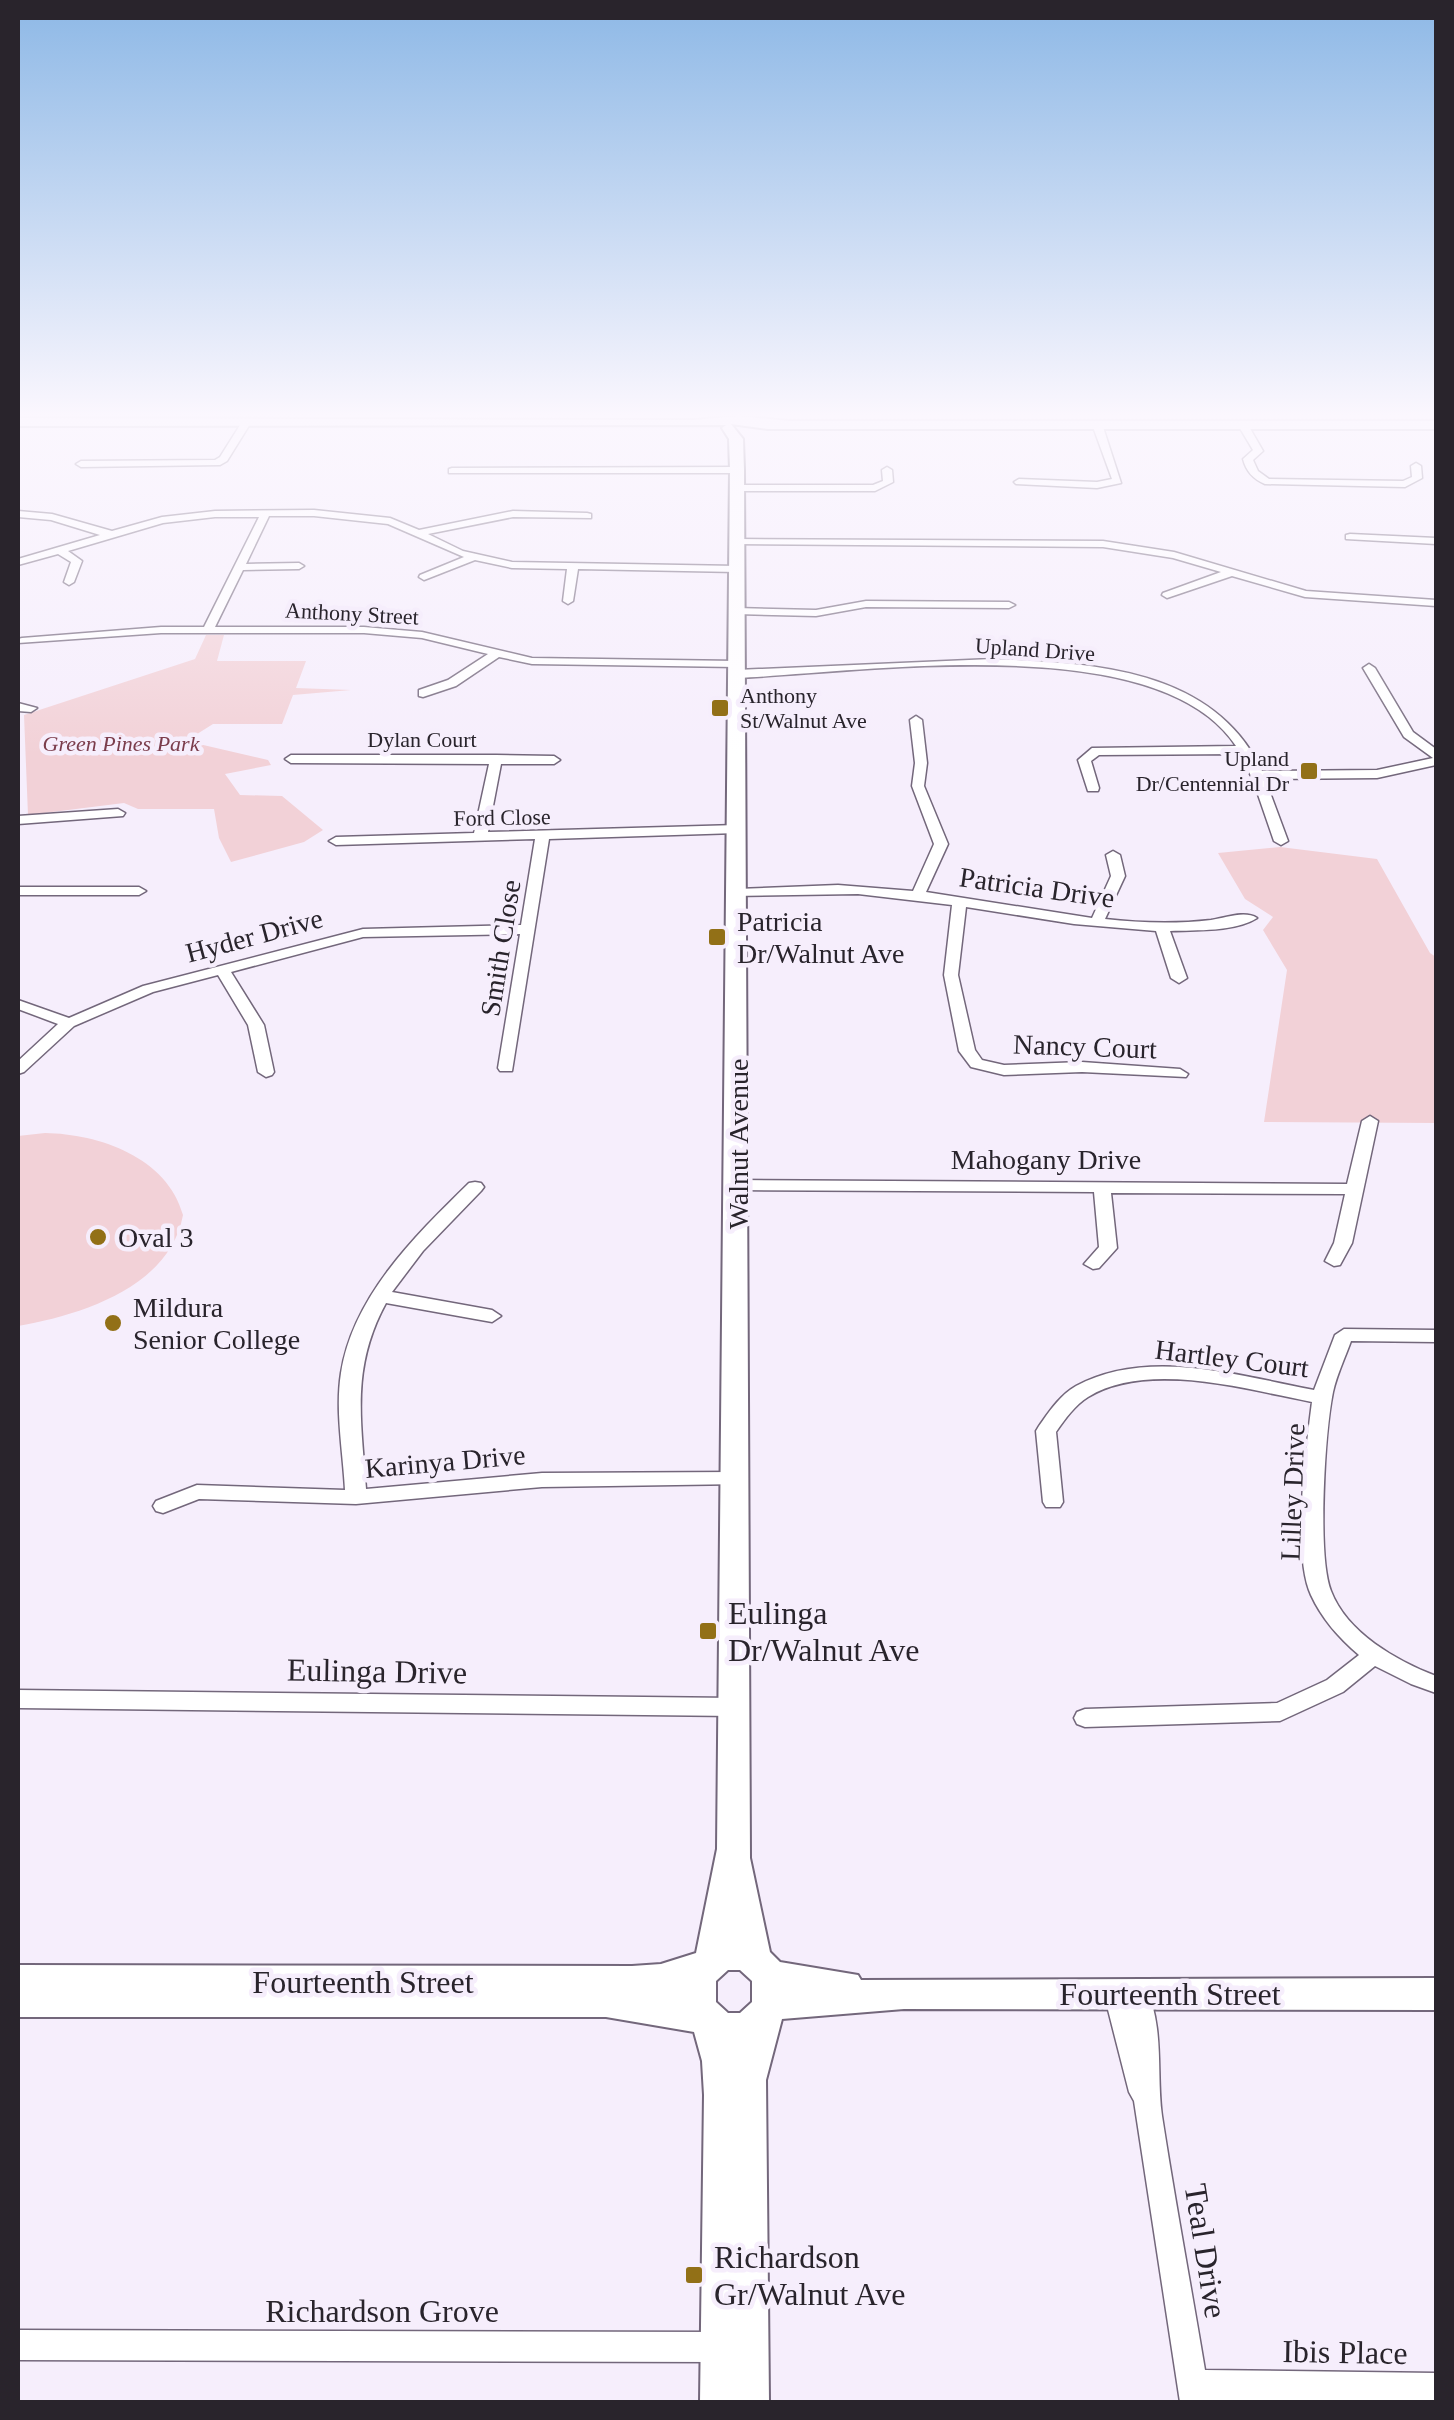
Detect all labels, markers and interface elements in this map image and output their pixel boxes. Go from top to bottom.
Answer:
street label: Anthony Street [284,598,419,629]
street label: Upland Drive [974,633,1096,666]
place label: Anthony St/Walnut Ave [740,683,867,733]
marker: Anthony St/Walnut Ave [709,697,731,719]
street label: Dylan Court [367,727,477,752]
park label: Green Pines Park [43,731,201,756]
place label: Upland Dr/Centennial Dr [1136,746,1290,796]
marker: Upland Dr/Centennial Dr [1298,760,1320,782]
street label: Ford Close [453,804,551,831]
street label: Patricia Drive [957,861,1116,914]
street label: Smith Close [474,878,527,1019]
street label: Hyder Drive [182,902,326,969]
place label: Patricia Dr/Walnut Ave [737,906,905,969]
marker: Patricia Dr/Walnut Ave [706,926,728,948]
street label: Nancy Court [1013,1028,1158,1065]
street label: Walnut Avenue [723,1059,754,1229]
street label: Mahogany Drive [951,1144,1141,1175]
place label: Oval 3 [118,1222,193,1253]
marker: Oval 3 [87,1226,109,1248]
place label: Mildura Senior College [133,1292,300,1355]
marker: Mildura Senior College [102,1312,124,1334]
street label: Hartley Court [1153,1334,1311,1383]
street label: Lilley Drive [1275,1423,1310,1561]
street label: Karinya Drive [364,1439,527,1484]
place label: Eulinga Dr/Walnut Ave [728,1595,919,1668]
marker: Eulinga Dr/Walnut Ave [697,1620,719,1642]
street label: Eulinga Drive [287,1651,467,1691]
street label: Fourteenth Street [252,1964,474,2000]
street label: Fourteenth Street [1059,1976,1281,2012]
street label: Teal Drive [1178,2181,1234,2321]
place label: Richardson Gr/Walnut Ave [714,2239,905,2312]
marker: Richardson Gr/Walnut Ave [683,2264,705,2286]
street label: Richardson Grove [265,2293,499,2329]
street label: Ibis Place [1282,2333,1408,2371]

